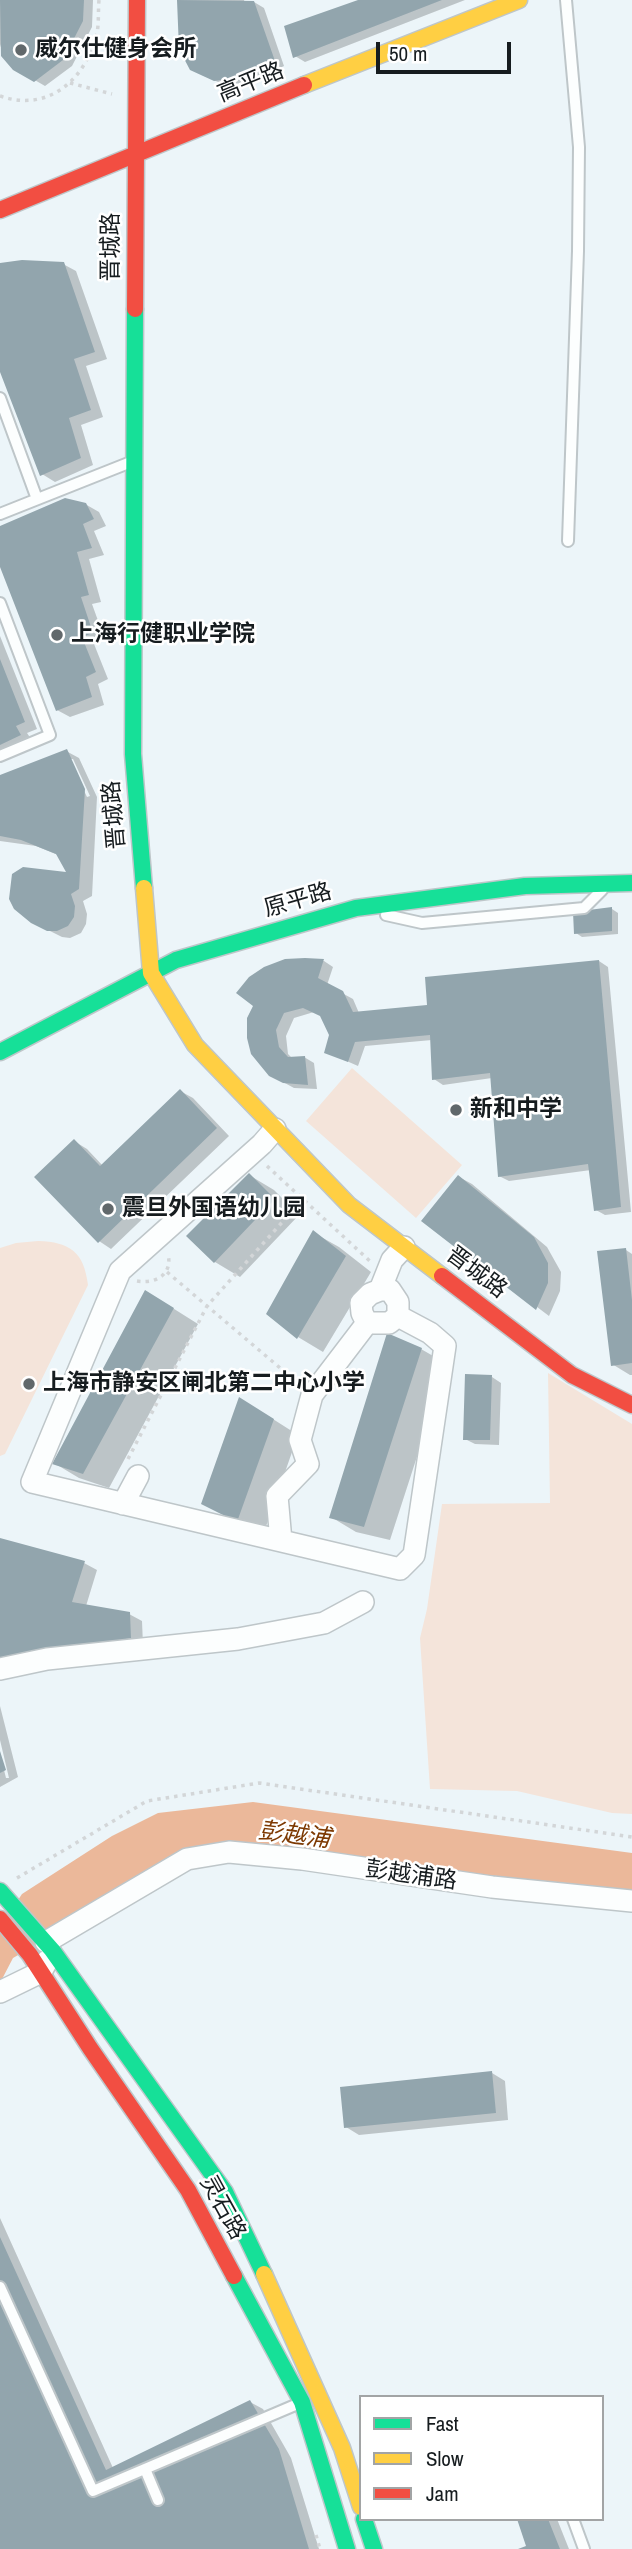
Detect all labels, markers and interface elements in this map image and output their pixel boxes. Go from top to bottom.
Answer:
scale bar [380,28,515,72]
place label: 威尔仕健身会所 [35,36,196,64]
text: 50 m [389,39,427,68]
marker: 威尔仕健身会所 [13,42,29,58]
street label: 高平路 [214,57,288,109]
street label: 晋城路 [98,213,126,281]
place label: 上海行健职业学院 [71,621,255,649]
marker: 上海行健职业学院 [49,627,65,643]
street label: 晋城路 [98,779,132,851]
street label: 原平路 [261,878,335,924]
place label: 新和中学 [470,1096,562,1124]
marker: 新和中学 [448,1102,464,1118]
place label: 震旦外国语幼儿园 [122,1195,306,1223]
marker: 震旦外国语幼儿园 [100,1201,116,1217]
street label: 晋城路 [440,1241,512,1305]
place label: 上海市静安区闸北第二中心小学 [43,1370,365,1398]
marker: 上海市静安区闸北第二中心小学 [21,1376,37,1392]
water label: 彭越浦 [257,1817,331,1855]
street label: 彭越浦路 [364,1856,458,1896]
street label: 灵石路 [193,2171,251,2245]
legend [359,2395,604,2521]
text: Fast [426,2409,459,2438]
text: Slow [426,2444,463,2473]
text: Jam [426,2479,459,2508]

